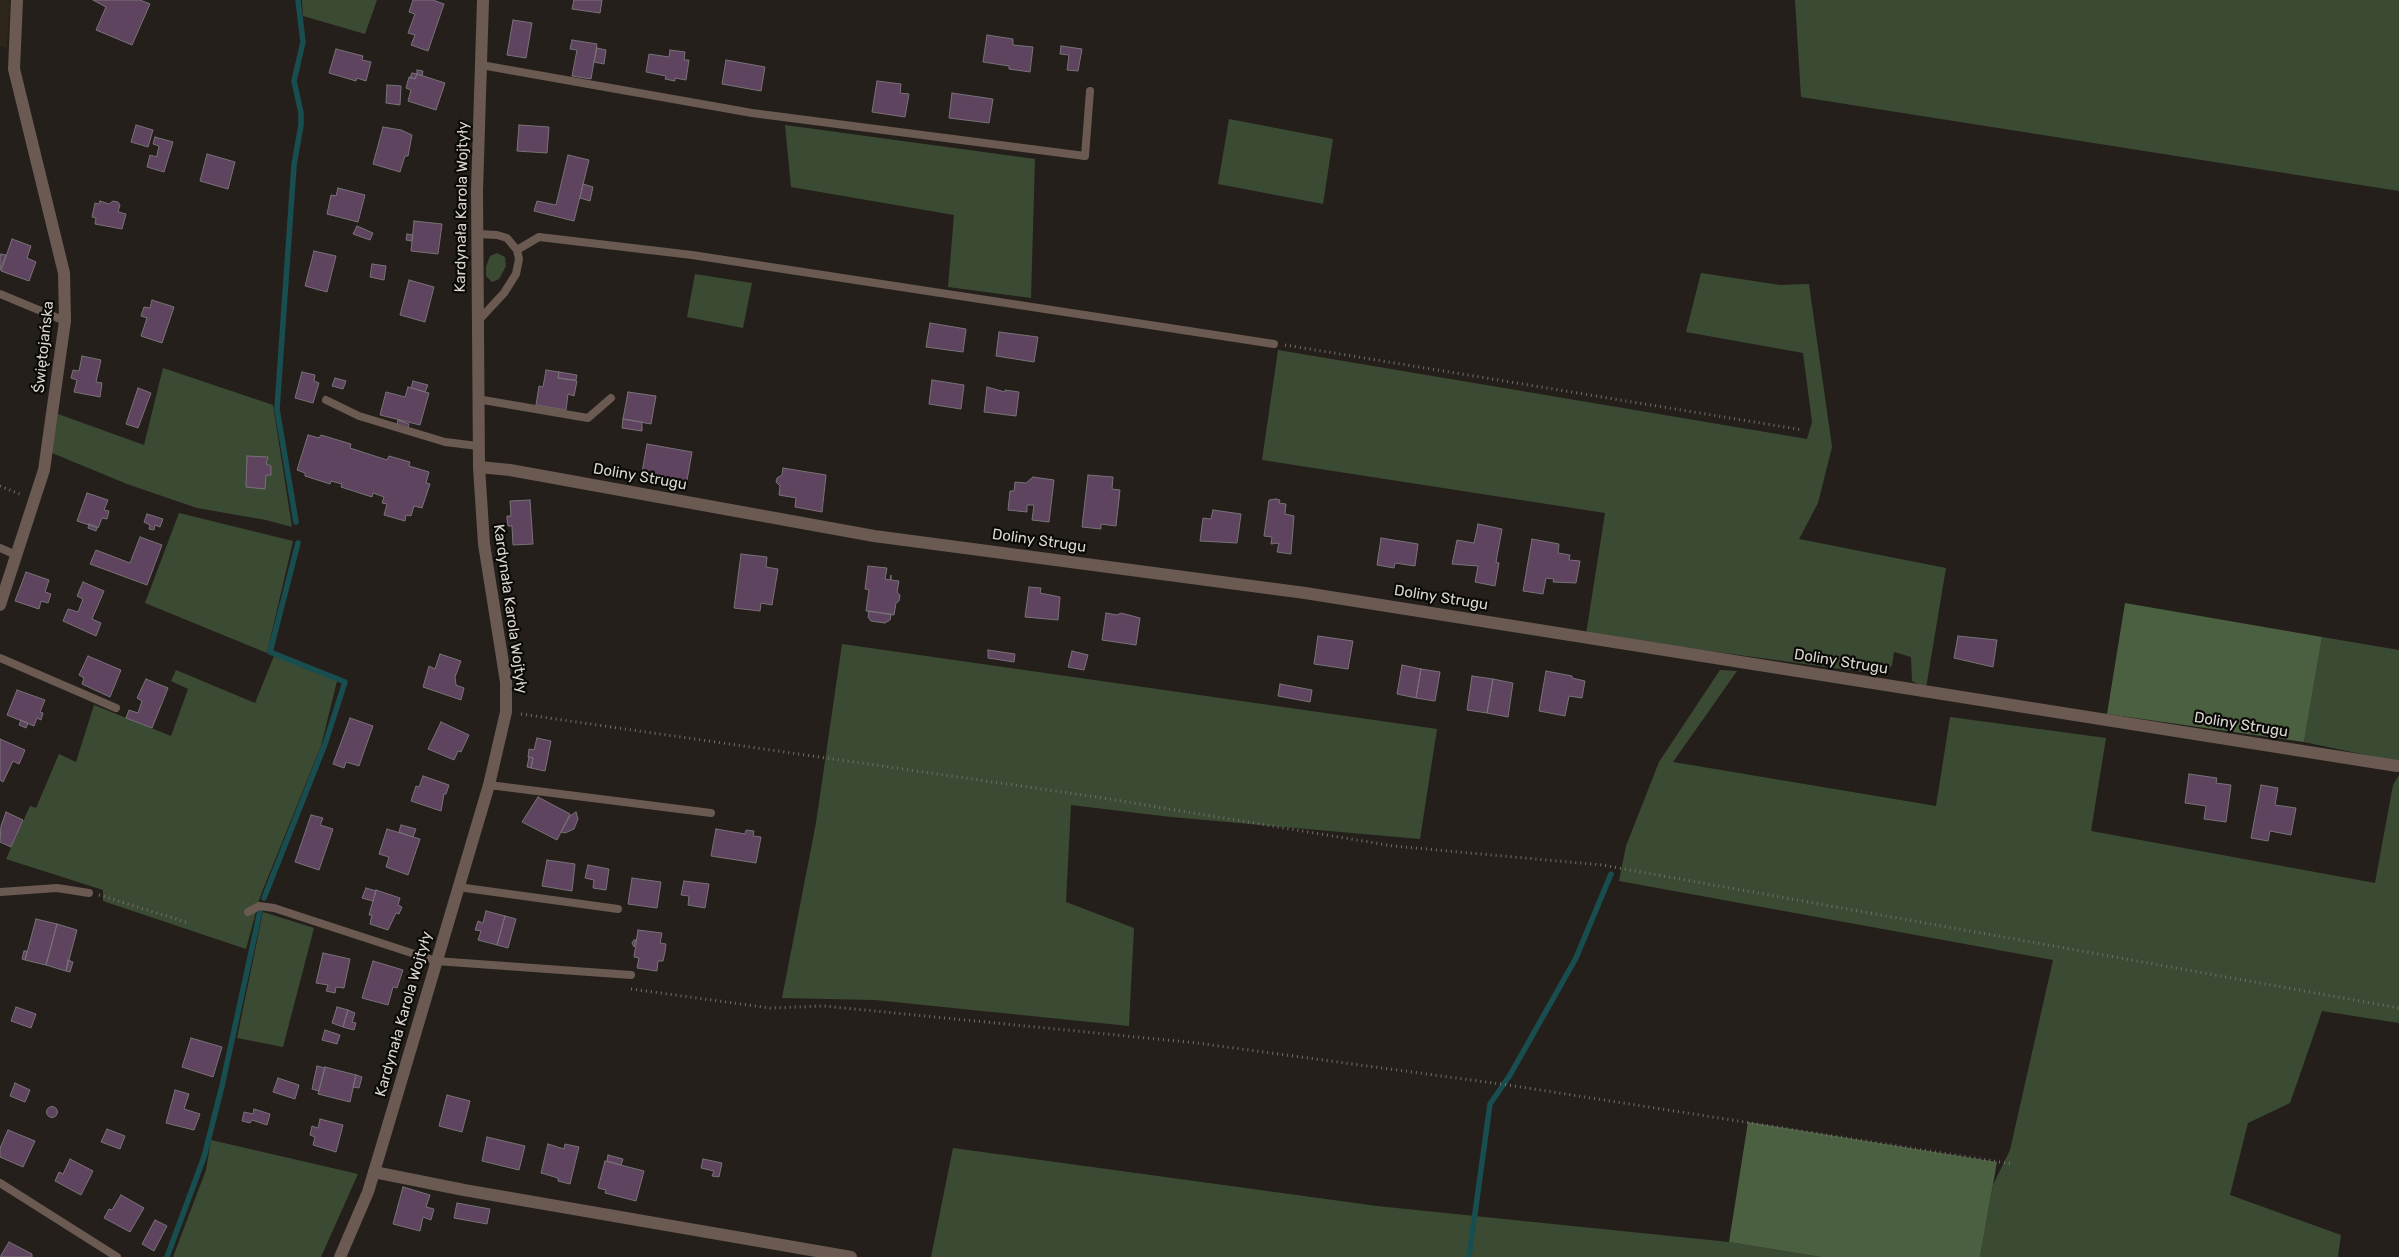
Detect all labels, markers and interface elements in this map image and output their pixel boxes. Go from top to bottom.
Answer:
street label: Kardynała Karola Wojtyły [452,121,472,293]
street label: Świętojańska [30,300,58,394]
street label: Doliny Strugu [592,460,688,494]
street label: Kardynała Karola Wojtyły [489,523,531,695]
street label: Doliny Strugu [991,525,1087,557]
street label: Doliny Strugu [1393,582,1489,614]
street label: Doliny Strugu [1793,646,1889,678]
street label: Doliny Strugu [2193,709,2289,741]
street label: Kardynała Karola Wojtyły [372,929,436,1099]

